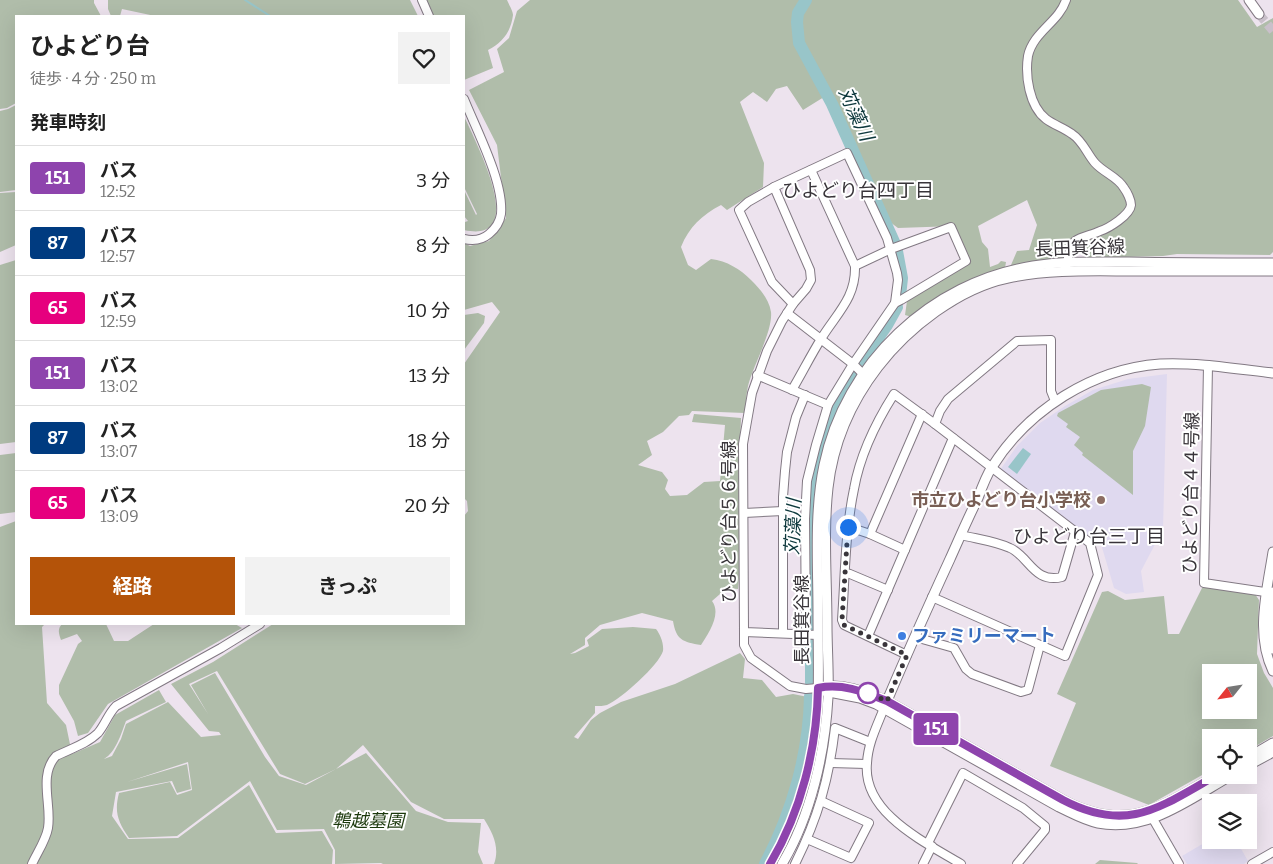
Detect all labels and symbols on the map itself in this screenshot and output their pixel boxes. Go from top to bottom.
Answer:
water label: 苅藻川 [834,83,879,146]
district label: ひよどり台四丁目 [782,179,934,202]
street label: 長田箕谷線 [1035,235,1125,261]
street label: ひよどり台４４号線 [1179,412,1203,574]
street label: ひよどり台５６号線 [718,441,740,603]
place label: 市立ひよどり台小学校 [911,489,1091,511]
marker: 市立ひよどり台小学校 [1095,494,1107,506]
water label: 苅藻川 [781,496,806,556]
your location [836,515,861,540]
district label: ひよどり台三丁目 [1013,525,1165,548]
street label: 長田箕谷線 [791,575,813,665]
place label: ファミリーマート [912,625,1056,647]
marker: ファミリーマート [896,630,908,642]
north arrow [1202,664,1258,719]
unlabelled marker [857,682,879,704]
line badge: 151 [907,713,965,745]
park label: 鵯越墓園 [332,810,407,832]

